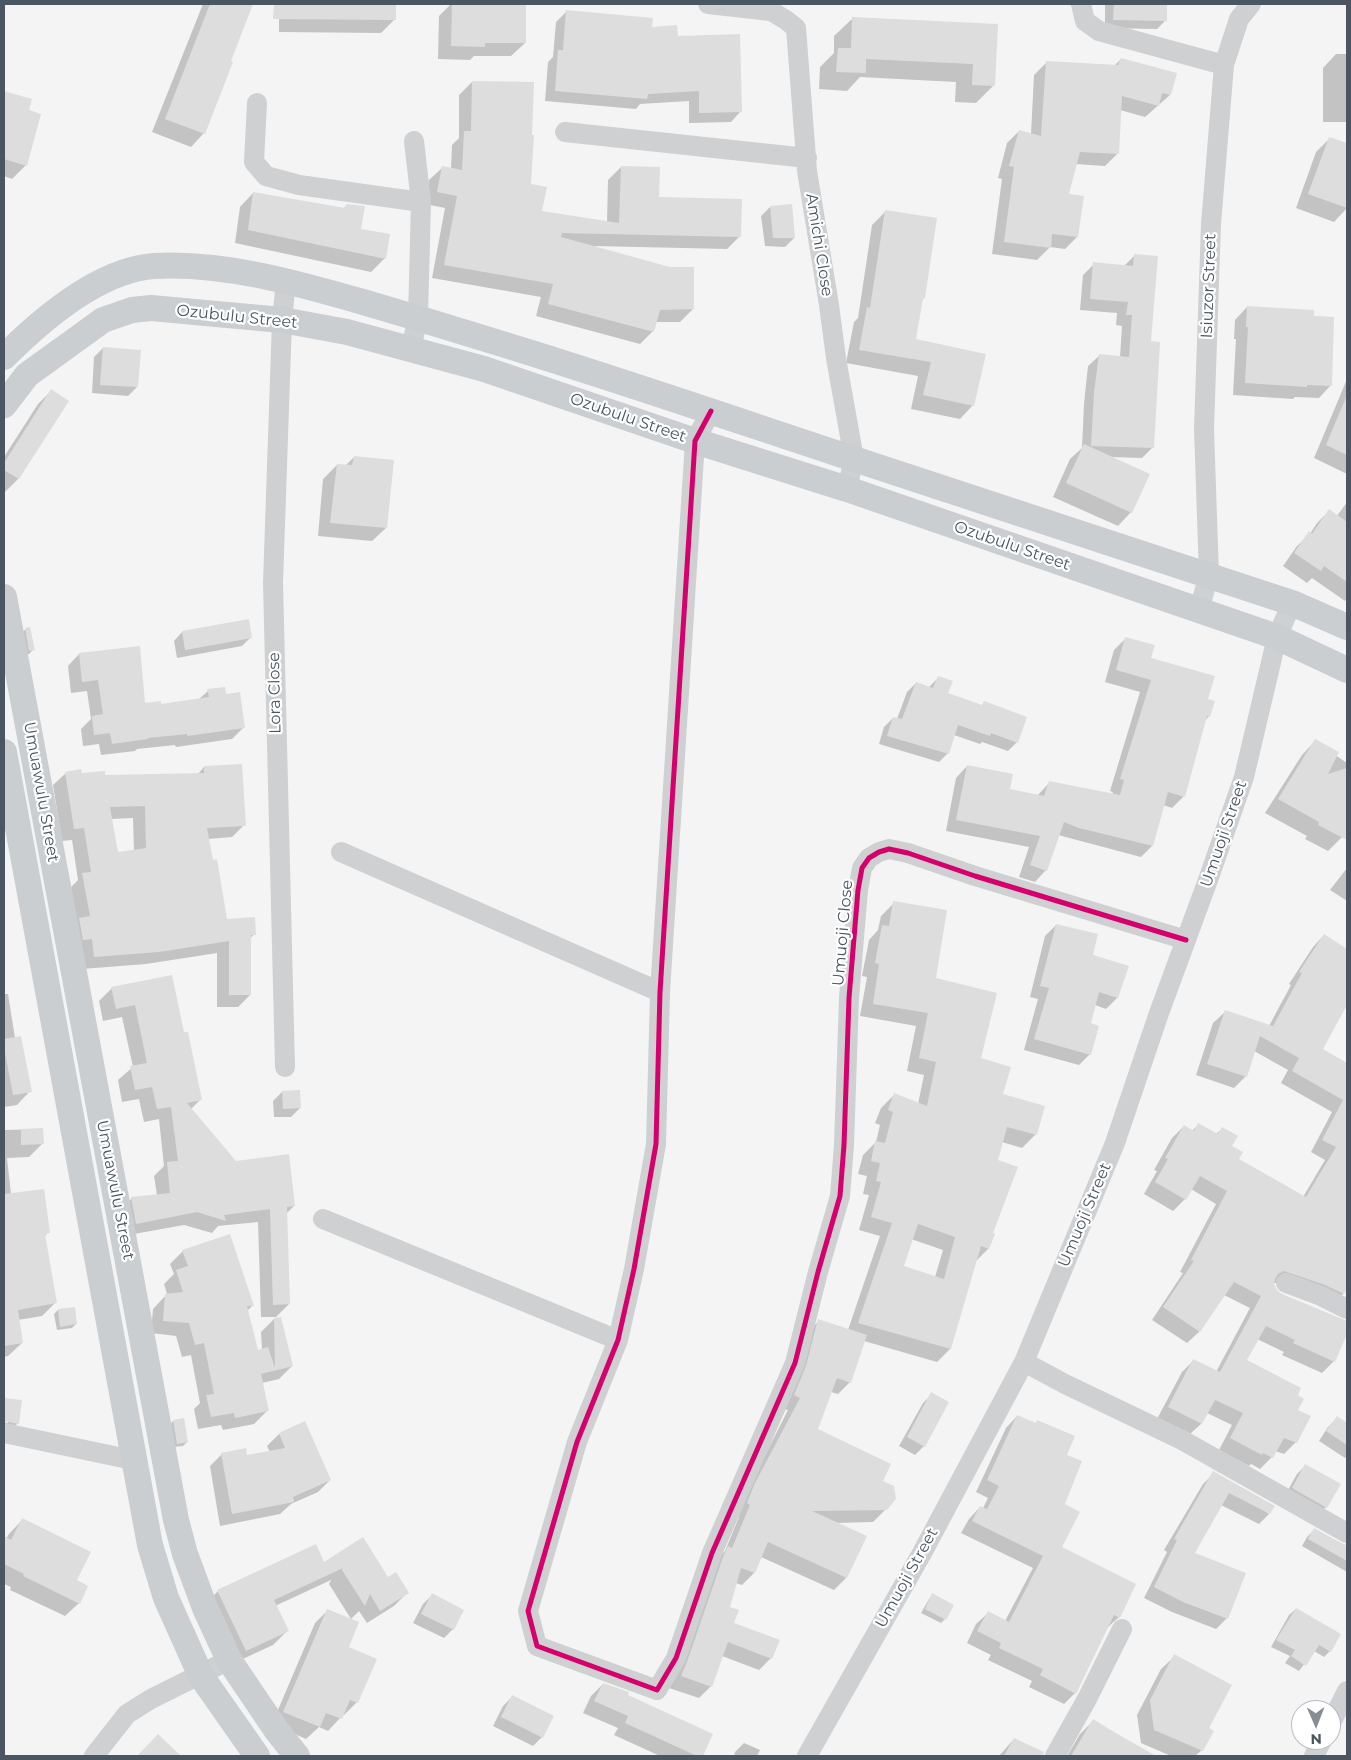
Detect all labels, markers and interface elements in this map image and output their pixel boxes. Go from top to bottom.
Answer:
street label: Amichi Close [801,192,837,298]
street label: Isiuzor Street [1198,233,1220,339]
street label: Ozubulu Street [176,301,298,333]
street label: Ozubulu Street [567,389,689,447]
street label: Ozubulu Street [951,517,1073,575]
street label: Lora Close [265,652,285,734]
street label: Umuawulu Street [19,720,63,864]
street label: Umuoji Street [1197,778,1251,890]
street label: Umuoji Close [829,879,857,987]
street label: Umuawulu Street [92,1118,138,1262]
street label: Umuoji Street [1054,1160,1116,1270]
street label: Umuoji Street [872,1525,942,1631]
north arrow [1291,1700,1341,1750]
text: N [1310,1730,1322,1748]

